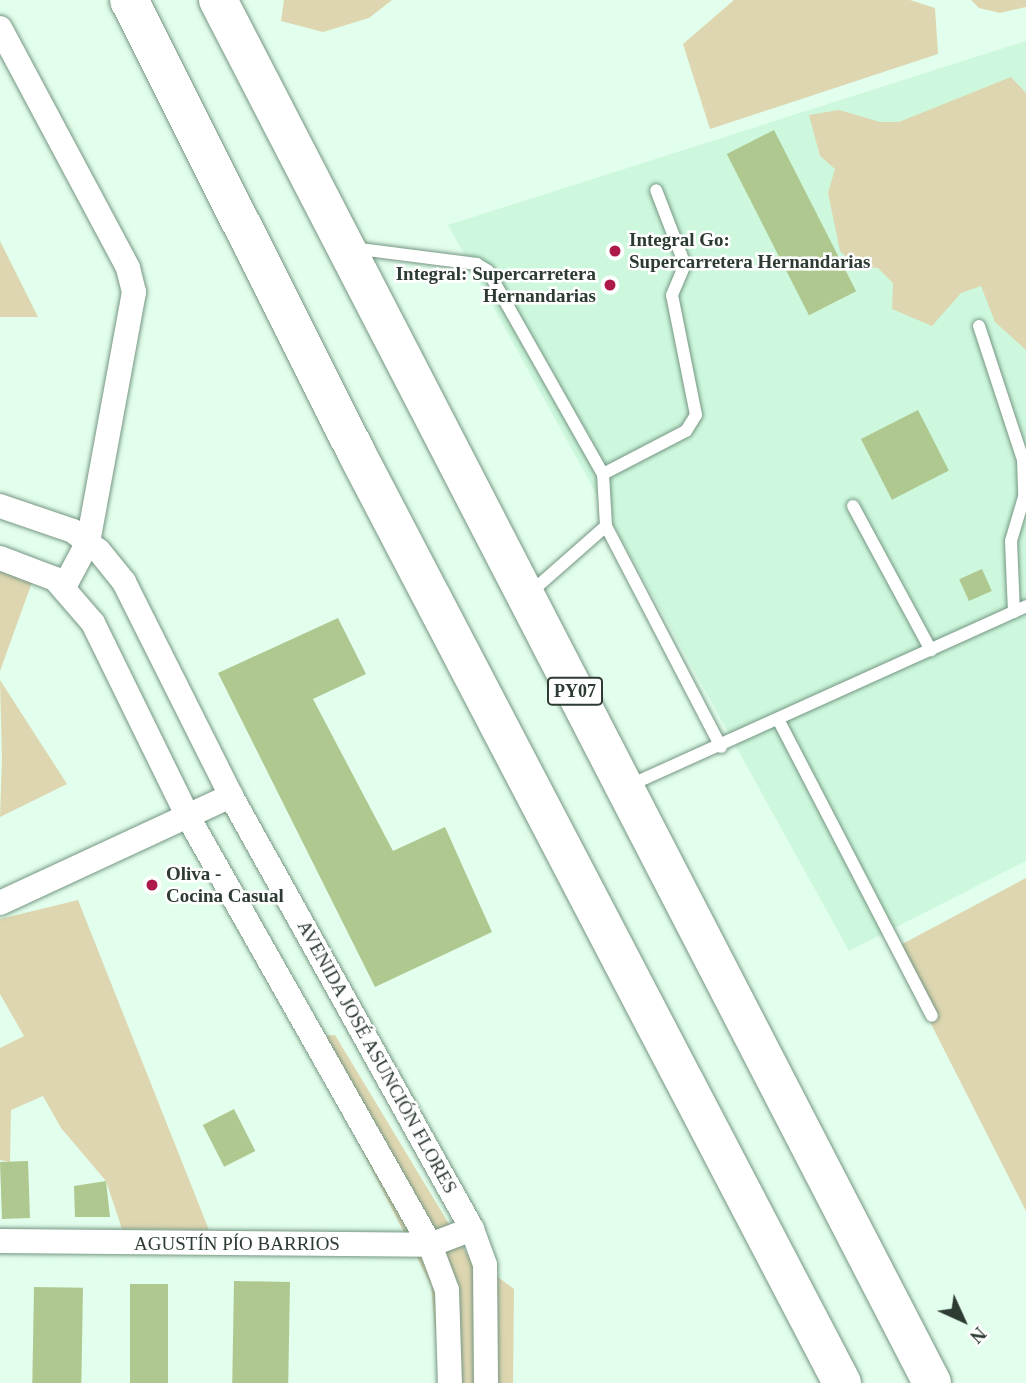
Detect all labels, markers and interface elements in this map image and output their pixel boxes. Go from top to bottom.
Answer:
place label: Integral Go: Supercarretera Hernandarias [629,229,871,273]
marker: Integral Go: Supercarretera Hernandarias [607,243,623,259]
place label: Integral: Supercarretera Hernandarias [396,263,596,307]
marker: Integral: Supercarretera Hernandarias [602,277,618,293]
road number: PY07 [547,676,603,706]
place label: Oliva - Cocina Casual [166,863,284,907]
marker: Oliva - Cocina Casual [144,877,160,893]
street label: AVENIDA JOSÉ ASUNCIÓN FLORES [292,916,462,1198]
street label: AGUSTÍN PÍO BARRIOS [134,1233,340,1255]
north arrow [928,1285,998,1355]
text: N [966,1323,990,1347]

